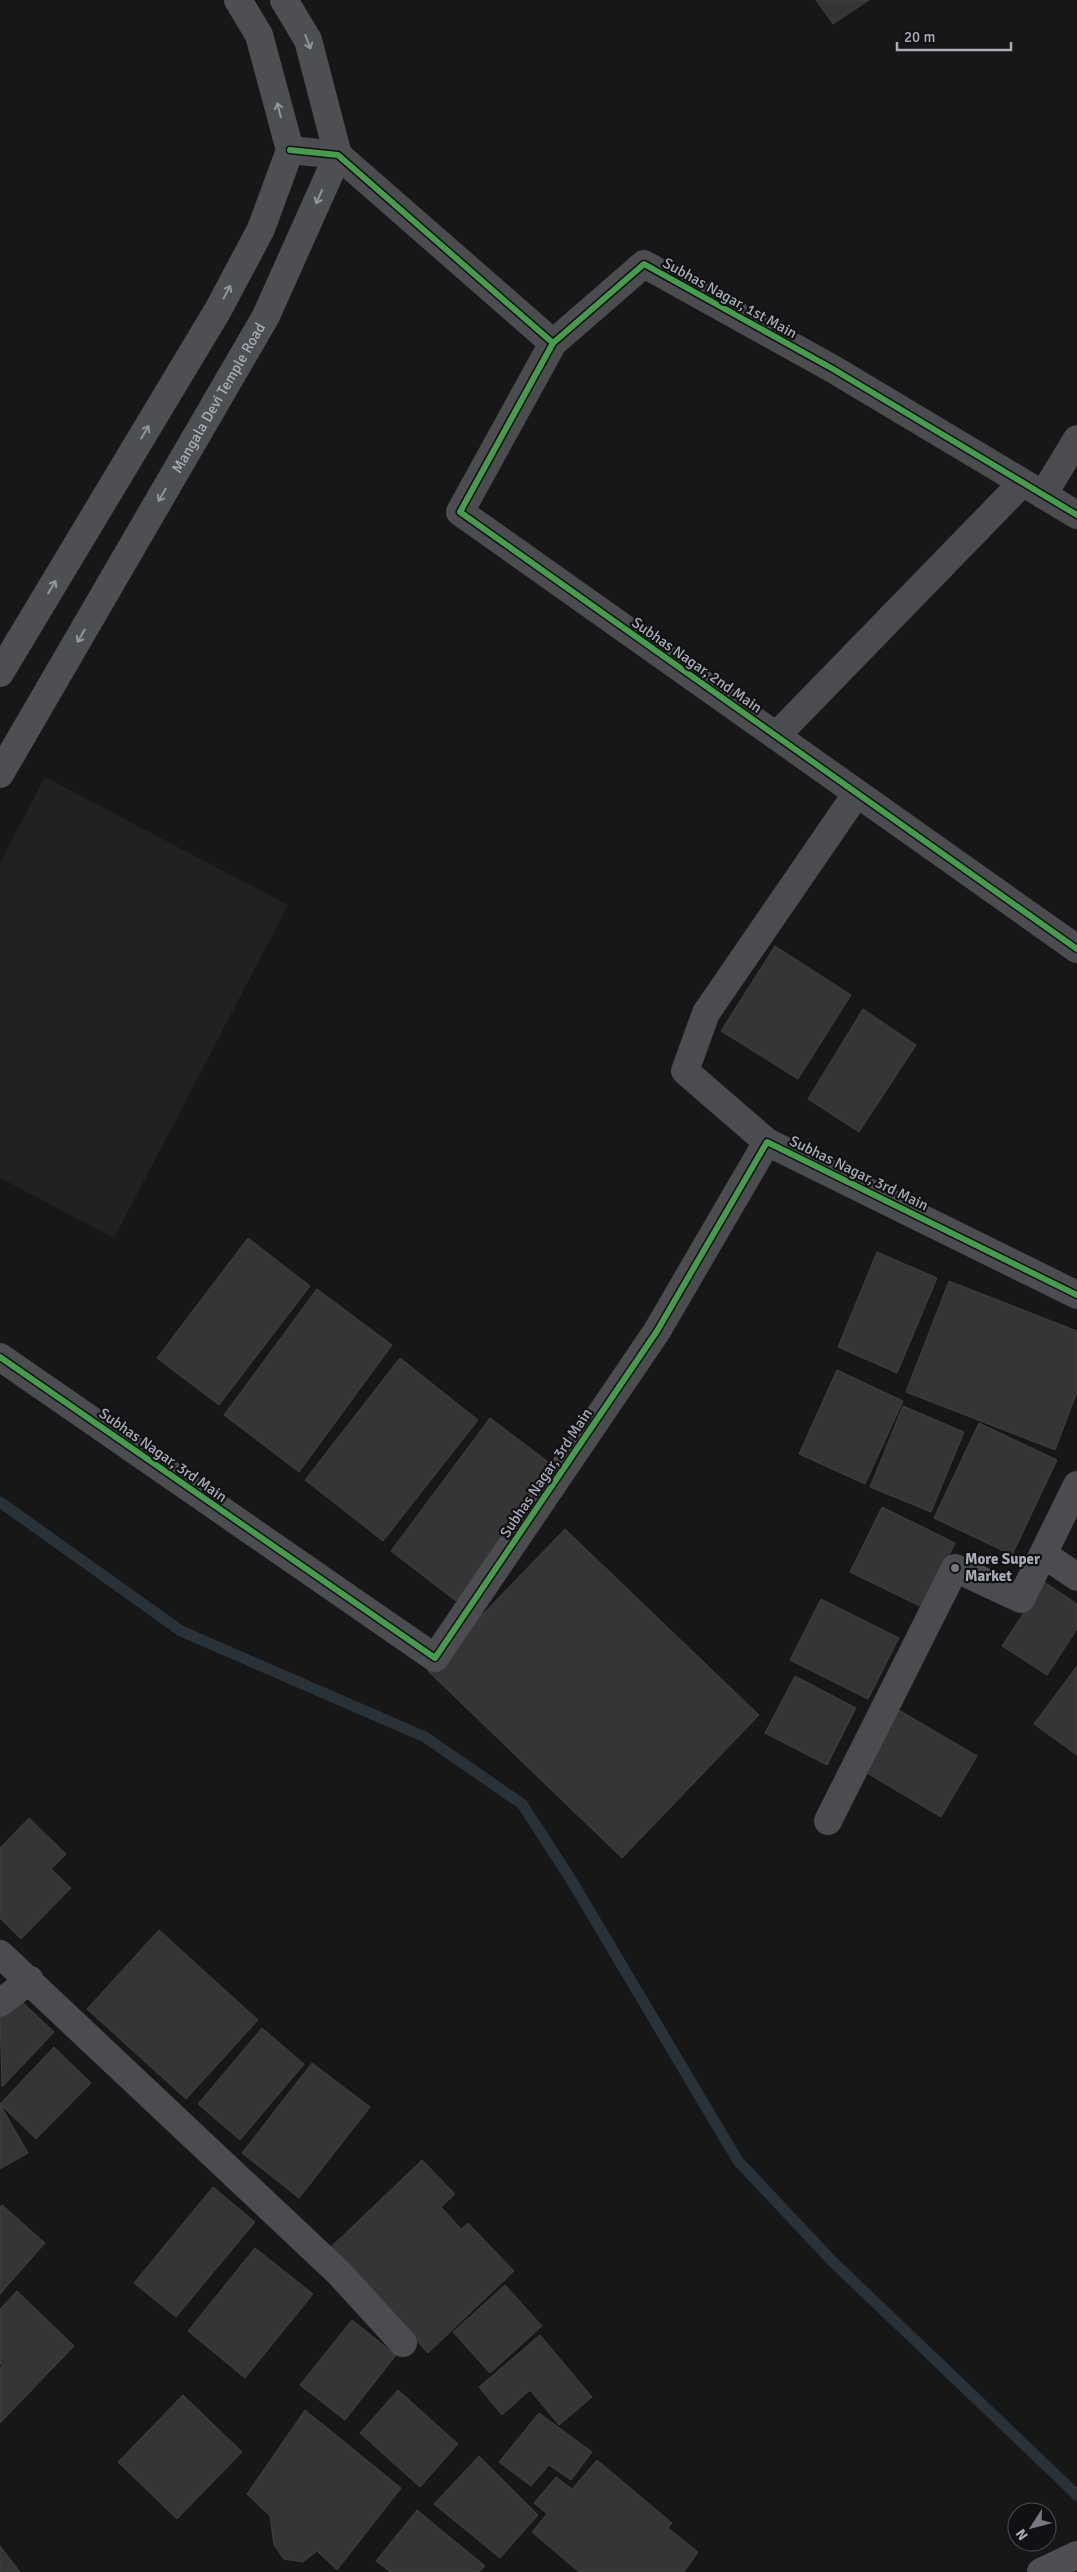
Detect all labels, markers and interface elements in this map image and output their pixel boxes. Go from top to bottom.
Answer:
scale bar [897,20,1011,52]
text: 20 m [904,28,935,46]
one-way arrow [304,34,313,49]
one-way arrow [274,102,283,118]
one-way arrow [314,189,324,204]
street label: Subhas Nagar, 1st Main [660,254,800,342]
one-way arrow [222,285,232,300]
street label: Mangala Devi Temple Road [168,319,269,476]
one-way arrow [140,426,150,440]
one-way arrow [157,487,167,502]
one-way arrow [48,580,58,594]
street label: Subhas Nagar, 2nd Main [628,613,766,717]
one-way arrow [75,628,85,642]
street label: Subhas Nagar, 3rd Main [787,1132,931,1214]
street label: Subhas Nagar, 3rd Main [96,1404,230,1506]
street label: Subhas Nagar, 3rd Main [496,1405,596,1541]
place label: More Super Market [965,1550,1040,1585]
marker: More Super Market [949,1562,961,1574]
north arrow [1007,2502,1057,2552]
text: N [1012,2525,1032,2543]

